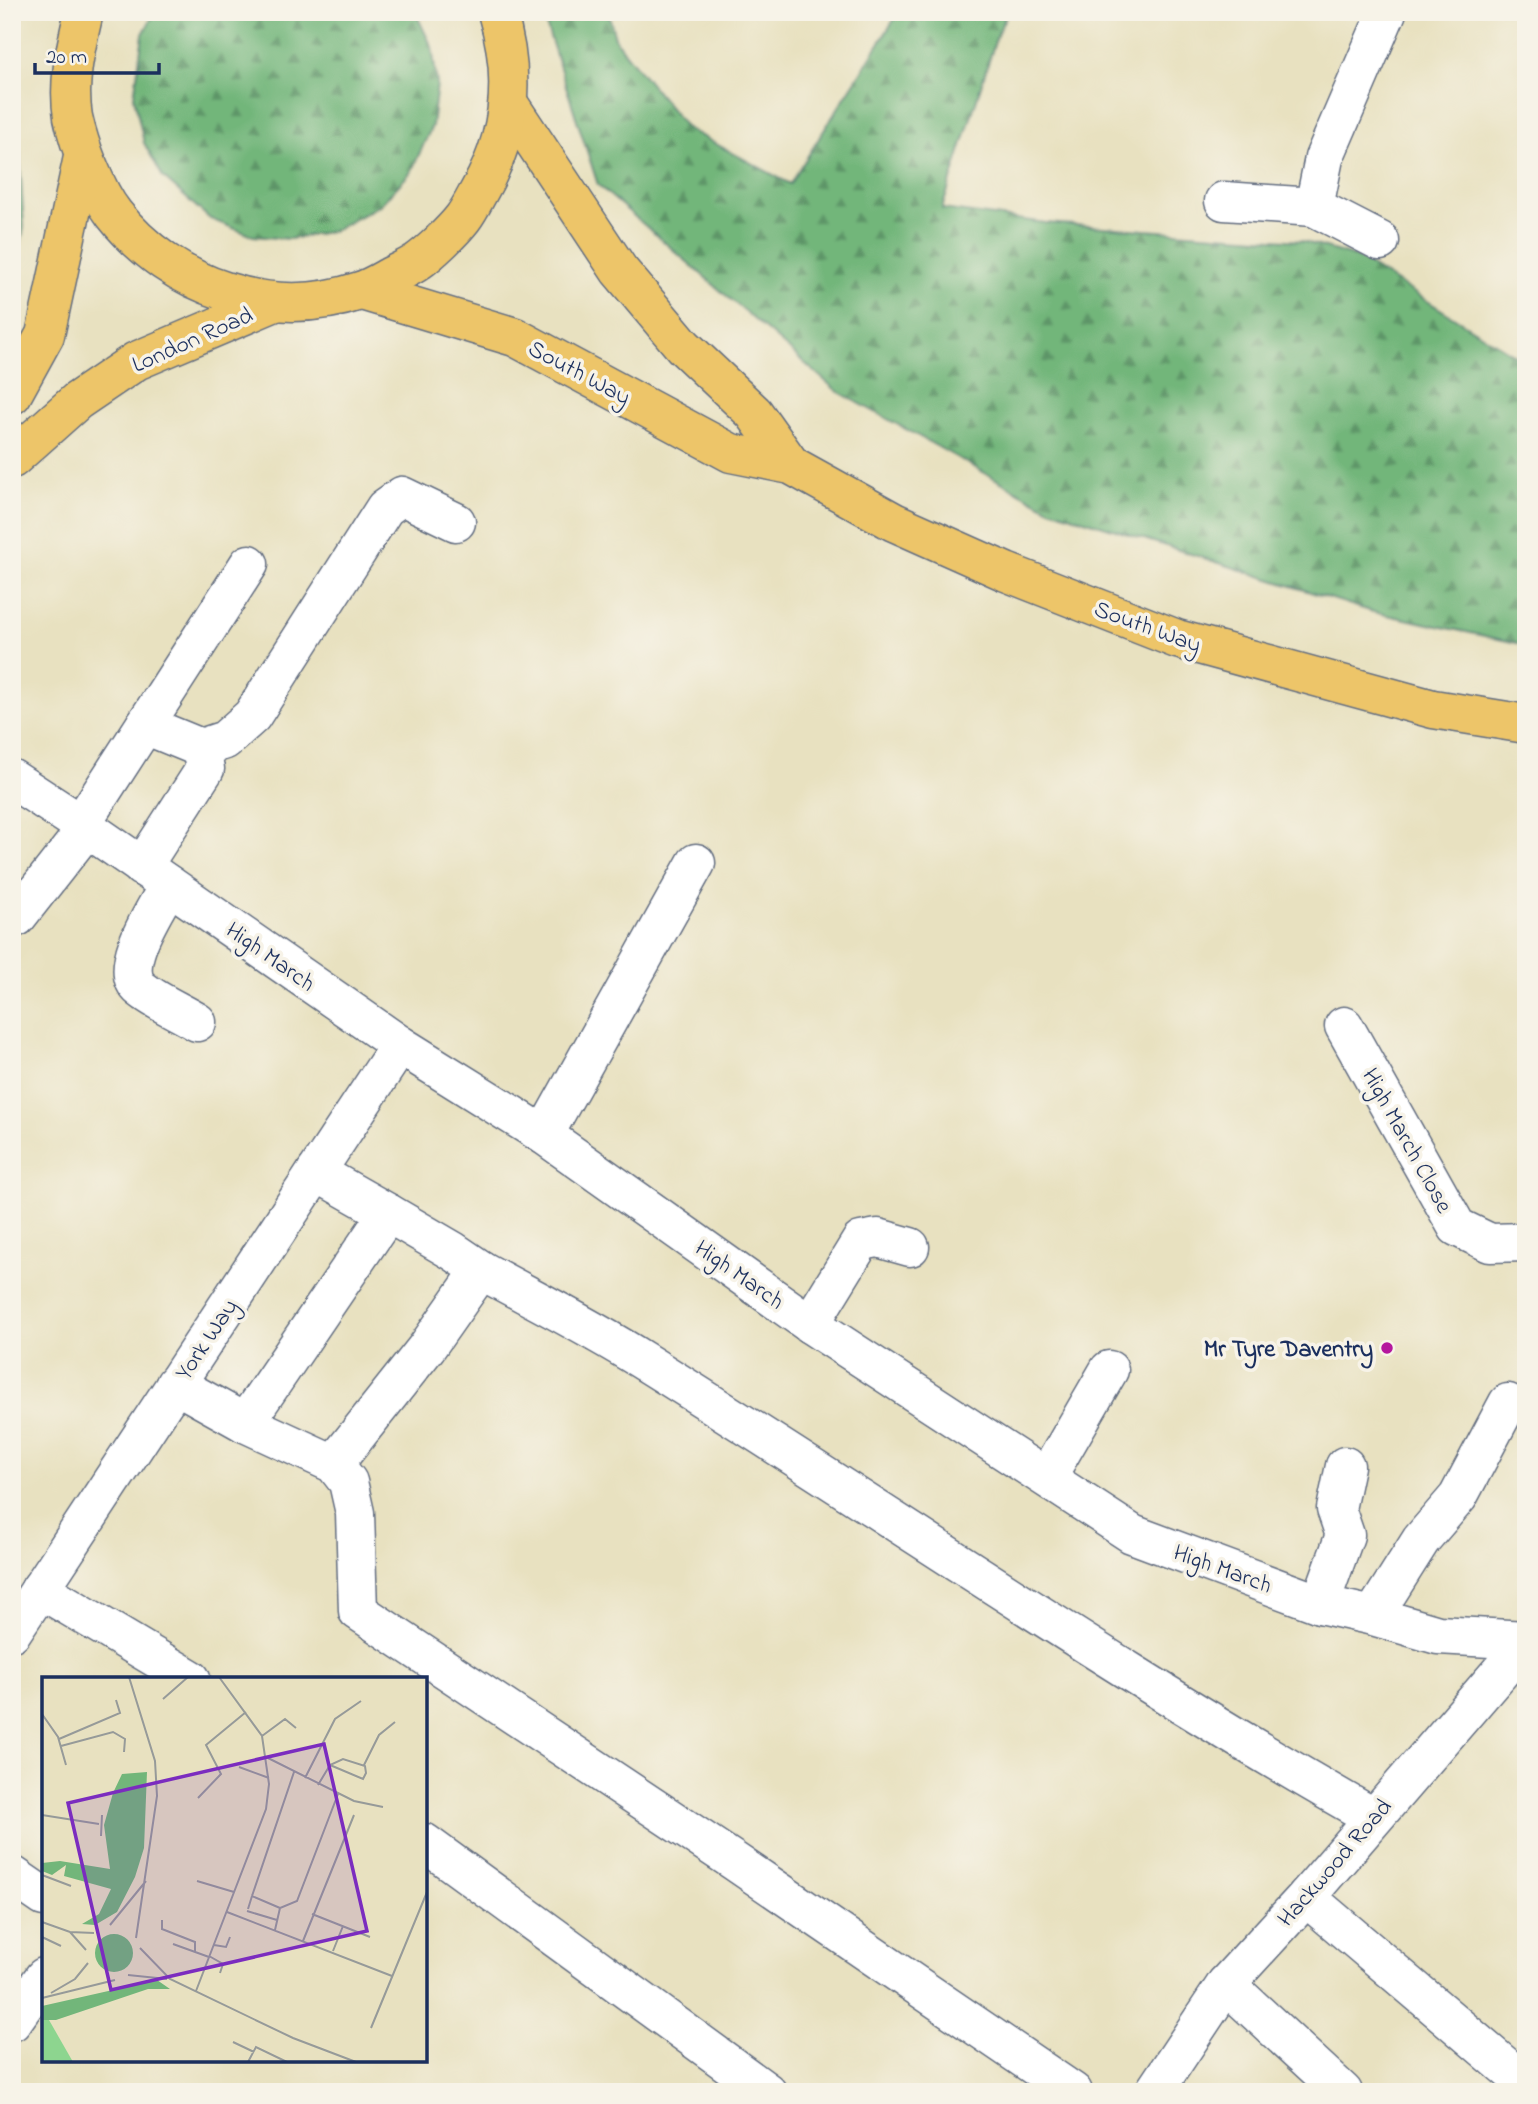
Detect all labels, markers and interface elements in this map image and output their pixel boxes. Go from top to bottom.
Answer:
scale bar [35,32,159,76]
text: 20 m [46,43,87,73]
street label: London Road [127,299,260,384]
street label: South Way [521,332,636,417]
street label: South Way [1088,593,1206,665]
street label: High March [218,914,322,1002]
street label: High March Close [1351,1062,1460,1220]
street label: High March [687,1232,791,1320]
street label: York Way [168,1293,249,1389]
place label: Mr Tyre Daventry [1204,1333,1373,1369]
marker: Mr Tyre Daventry [1379,1340,1395,1356]
street label: High March [1168,1536,1276,1604]
inset map [42,1677,427,2062]
street label: Hackwood Road [1270,1791,1402,1936]

